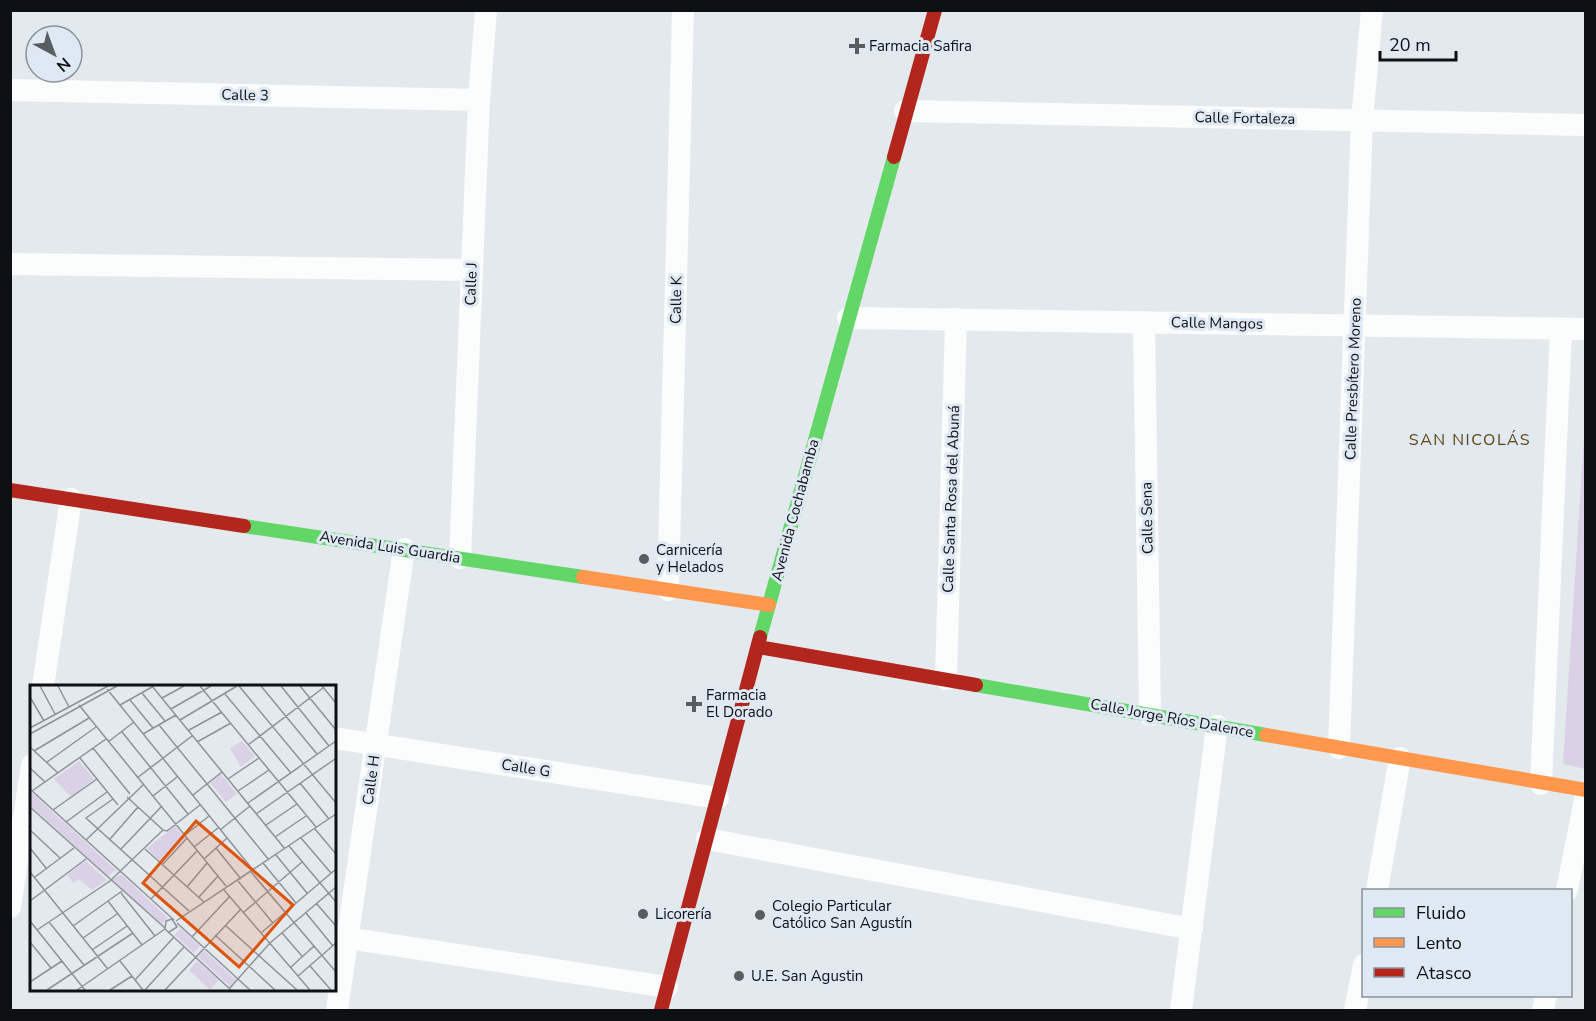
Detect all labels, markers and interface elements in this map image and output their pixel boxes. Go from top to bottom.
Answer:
north arrow [24,24,84,84]
scale bar [1380,24,1456,62]
text: 20 m [1389,33,1431,57]
place label: Farmacia Safira [869,36,972,56]
marker: Farmacia Safira [850,39,864,53]
text: N [51,52,75,77]
street label: Calle 3 [221,85,269,105]
street label: Calle Fortaleza [1194,107,1296,129]
street label: Calle J [460,262,482,306]
street label: Calle K [666,275,686,324]
street label: Calle Presbítero Moreno [1340,298,1366,460]
street label: Calle Mangos [1171,312,1263,334]
street label: Calle Santa Rosa del Abuná [938,405,964,593]
district label: SAN NICOLÁS [1409,429,1531,451]
street label: Avenida Cochabamba [766,437,824,583]
street label: Calle Sena [1136,482,1158,554]
street label: Avenida Luis Guardia [318,526,462,568]
place label: Carnicería y Helados [656,540,724,577]
marker: Carnicería y Helados [637,552,651,566]
inset map [30,685,336,991]
place label: Farmacia El Dorado [706,685,773,722]
street label: Calle Jorge Ríos Dalence [1089,694,1255,742]
marker: Farmacia El Dorado [687,697,701,711]
street label: Calle H [358,754,384,806]
street label: Calle G [500,754,552,782]
legend [1362,889,1572,997]
place label: Colegio Particular Católico San Agustín [772,896,912,933]
text: Fluido [1416,901,1466,925]
place label: Licorería [655,904,712,924]
marker: Licorería [636,907,650,921]
marker: Colegio Particular Católico San Agustín [753,908,767,922]
text: Lento [1416,931,1462,955]
text: Atasco [1416,961,1472,985]
place label: U.E. San Agustin [751,966,863,986]
marker: U.E. San Agustin [732,969,746,983]

